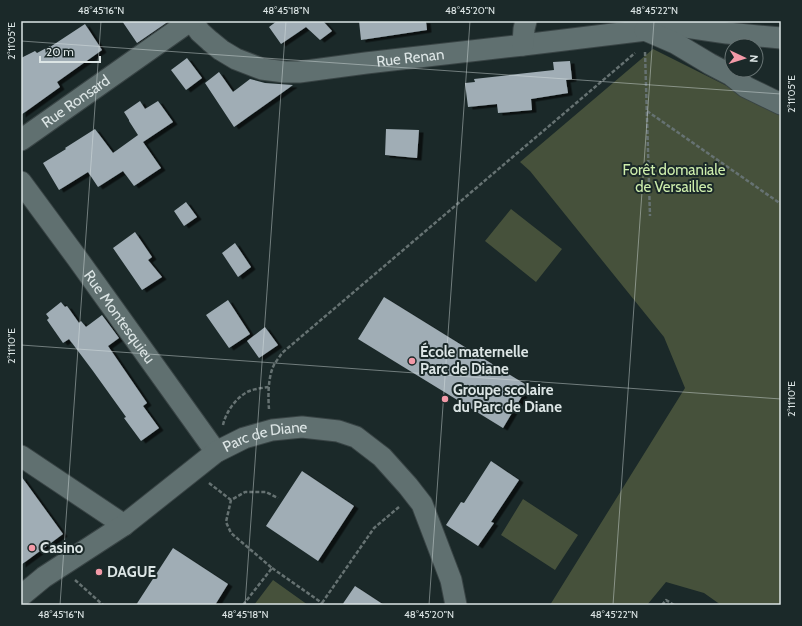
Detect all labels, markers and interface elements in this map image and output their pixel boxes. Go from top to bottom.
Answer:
text: 48°45'16"N [78,4,124,17]
text: 48°45'18"N [263,4,309,17]
text: 48°45'20"N [445,4,495,17]
text: 48°45'22"N [630,4,678,17]
text: 2°11'05"E [5,22,18,60]
scale bar [40,38,100,64]
north arrow [724,38,764,78]
text: 20 m [46,44,74,59]
street label: Rue Renan [375,45,445,71]
text: N [747,54,761,63]
street label: Rue Ronsard [38,71,113,132]
text: 2°11'05"E [785,75,798,113]
park label: Forêt domaniale de Versailles [623,161,726,196]
street label: Rue Montesquieu [80,267,159,367]
text: 2°11'10"E [5,328,18,364]
place label: École maternelle Parc de Diane [420,342,529,378]
marker: École maternelle Parc de Diane [407,356,417,366]
place label: Groupe scolaire du Parc de Diane [453,381,562,416]
text: 2°11'10"E [785,381,798,417]
marker: Groupe scolaire du Parc de Diane [440,394,450,404]
street label: Parc de Diane [220,418,308,456]
place label: Casino [40,539,84,557]
marker: Casino [27,543,37,553]
place label: DAGUE [107,563,157,581]
marker: DAGUE [94,567,104,577]
text: 48°45'16"N [38,608,84,621]
text: 48°45'18"N [222,608,268,621]
text: 48°45'20"N [404,608,454,621]
text: 48°45'22"N [590,608,638,621]

